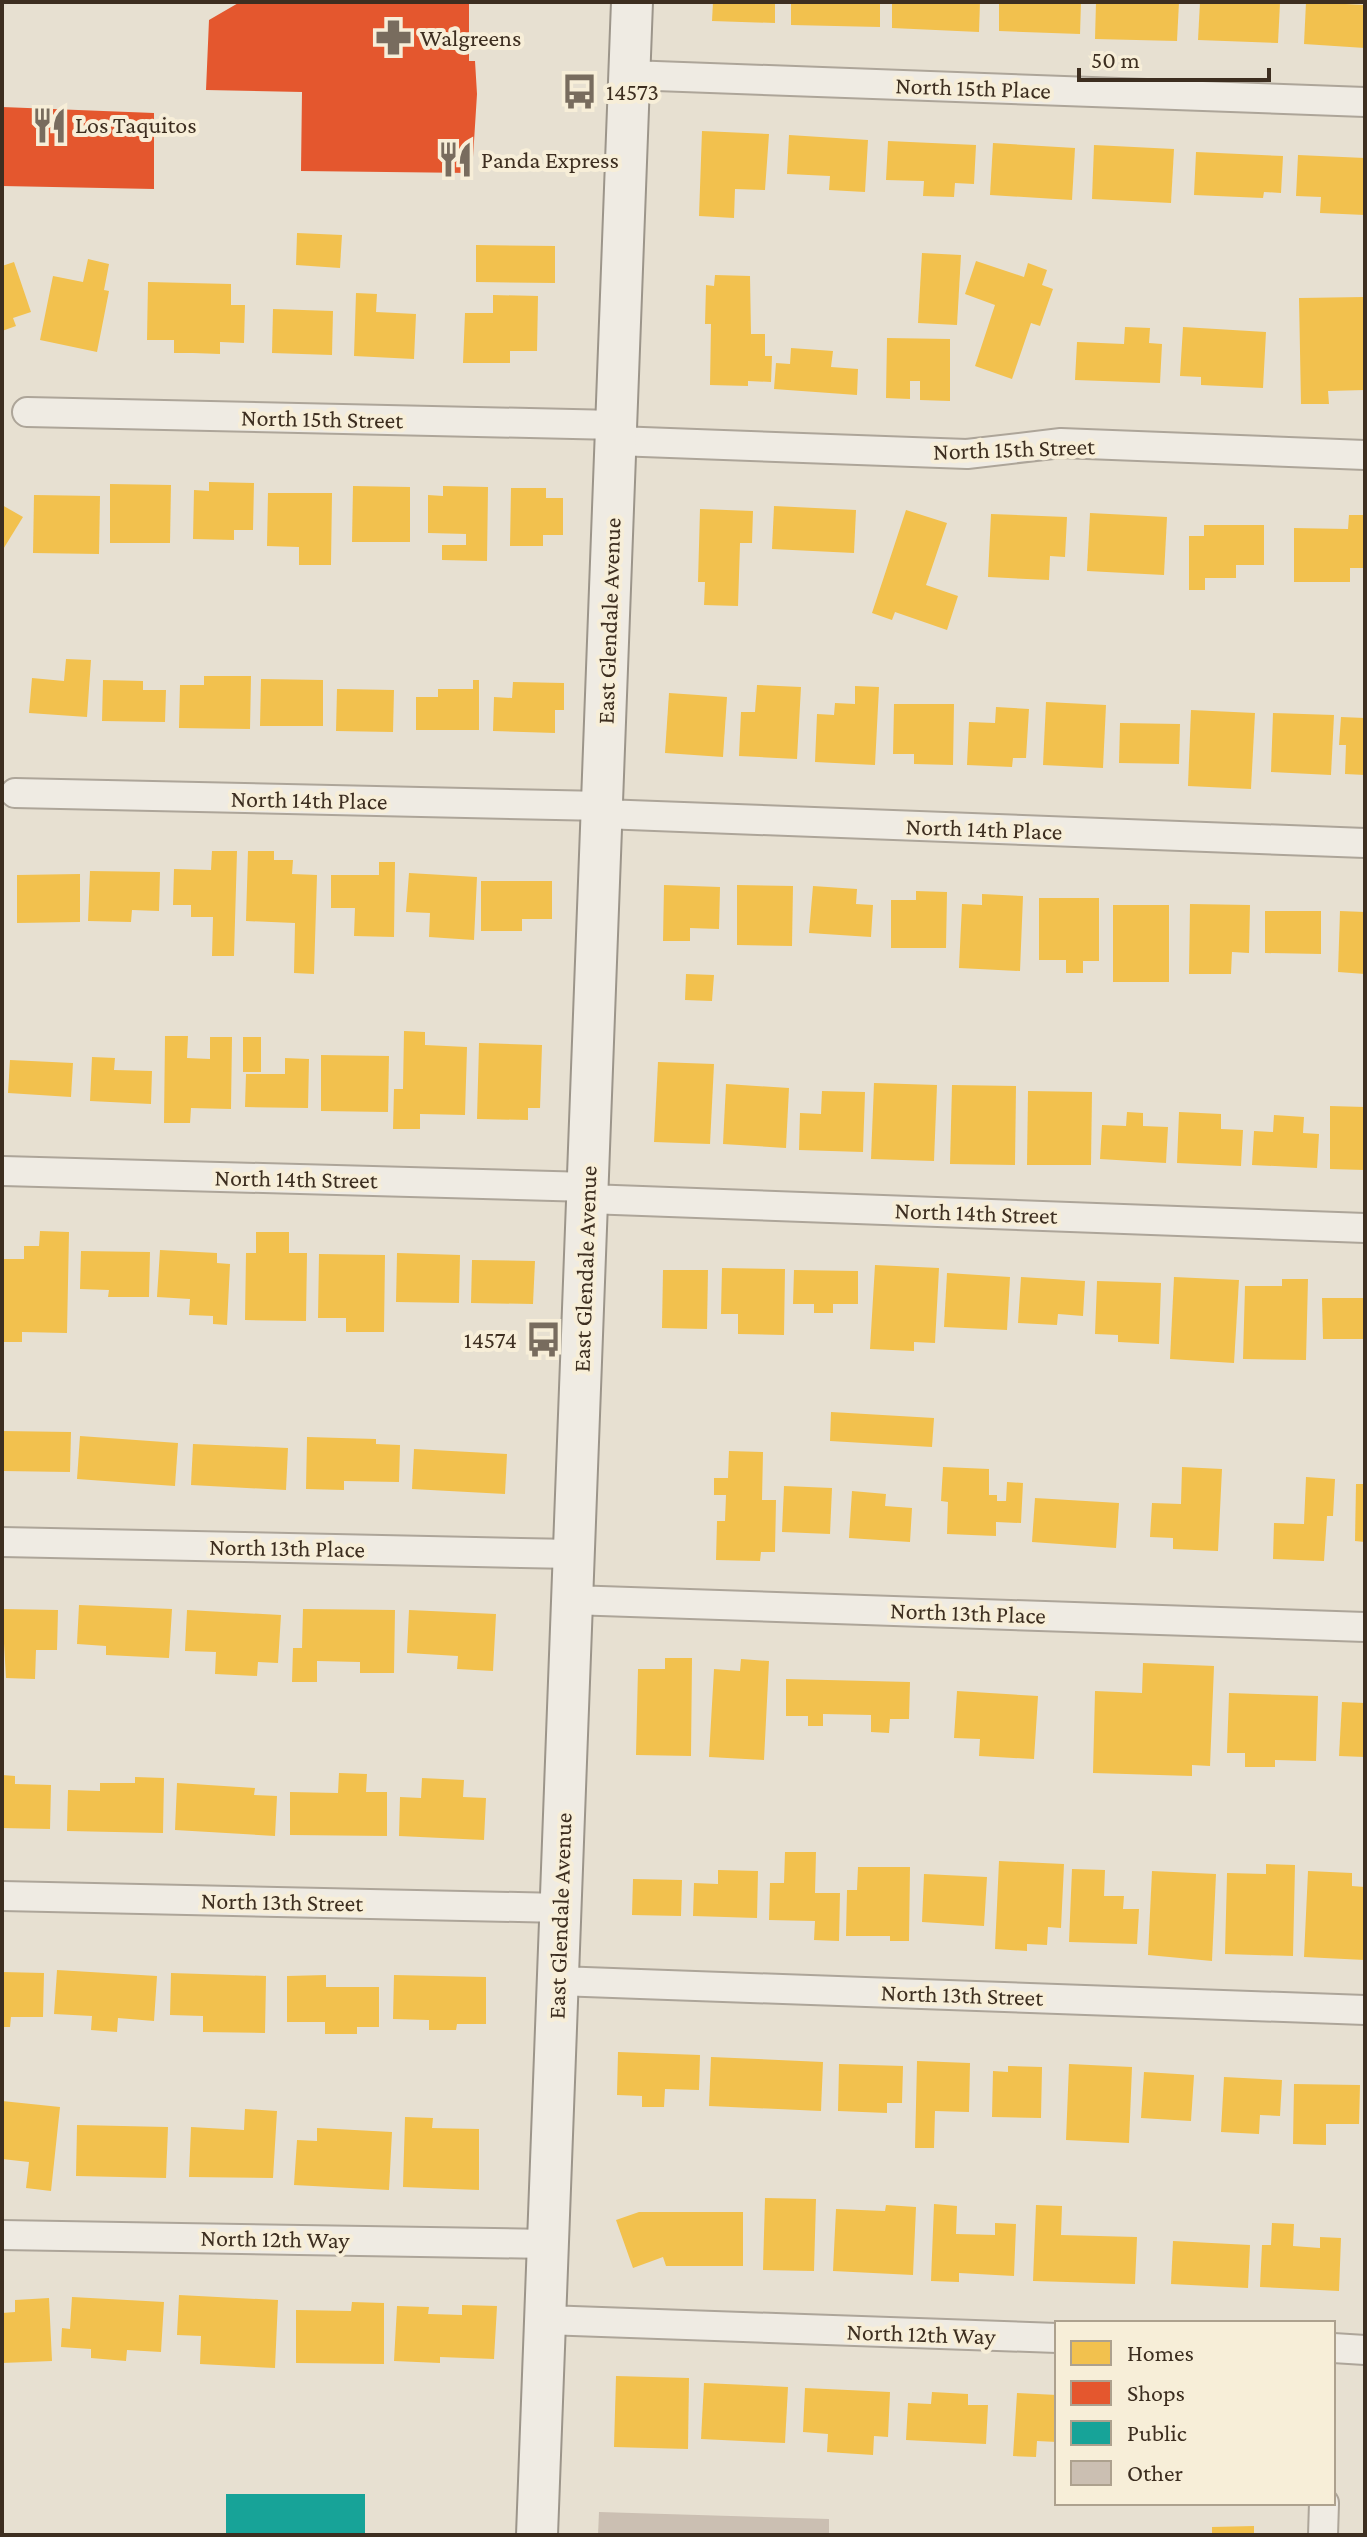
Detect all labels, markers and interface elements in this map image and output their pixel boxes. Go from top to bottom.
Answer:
pharmacy icon: Walgreens [375,19,413,57]
place label: Walgreens [420,24,521,51]
scale bar [1079,32,1269,82]
text: 50 m [1091,46,1140,73]
street label: North 15th Place [895,71,1051,104]
bus stop icon: 14573 [561,73,599,111]
place label: 14573 [606,78,659,105]
restaurant icon: Los Taquitos [30,106,68,144]
place label: Los Taquitos [75,111,197,138]
restaurant icon: Panda Express [436,141,474,179]
place label: Panda Express [481,146,619,173]
street label: North 15th Street [241,404,404,433]
street label: North 15th Street [932,432,1097,465]
street label: East Glendale Avenue [591,517,626,725]
street label: North 14th Place [230,785,388,814]
street label: North 14th Place [905,812,1063,845]
street label: North 14th Street [214,1164,379,1193]
street label: East Glendale Avenue [567,1165,602,1373]
street label: North 14th Street [894,1196,1059,1229]
bus stop icon: 14574 [524,1321,562,1359]
place label: 14574 [464,1326,517,1353]
street label: North 13th Place [209,1533,365,1562]
street label: North 13th Place [890,1596,1046,1629]
street label: East Glendale Avenue [542,1812,577,2020]
street label: North 13th Street [201,1887,364,1916]
street label: North 13th Street [880,1978,1045,2011]
street label: North 12th Way [200,2224,351,2253]
street label: North 12th Way [846,2317,997,2350]
legend [1055,2321,1335,2505]
text: Homes [1127,2339,1194,2366]
text: Shops [1127,2379,1185,2406]
text: Public [1127,2419,1187,2446]
text: Other [1127,2459,1183,2486]

